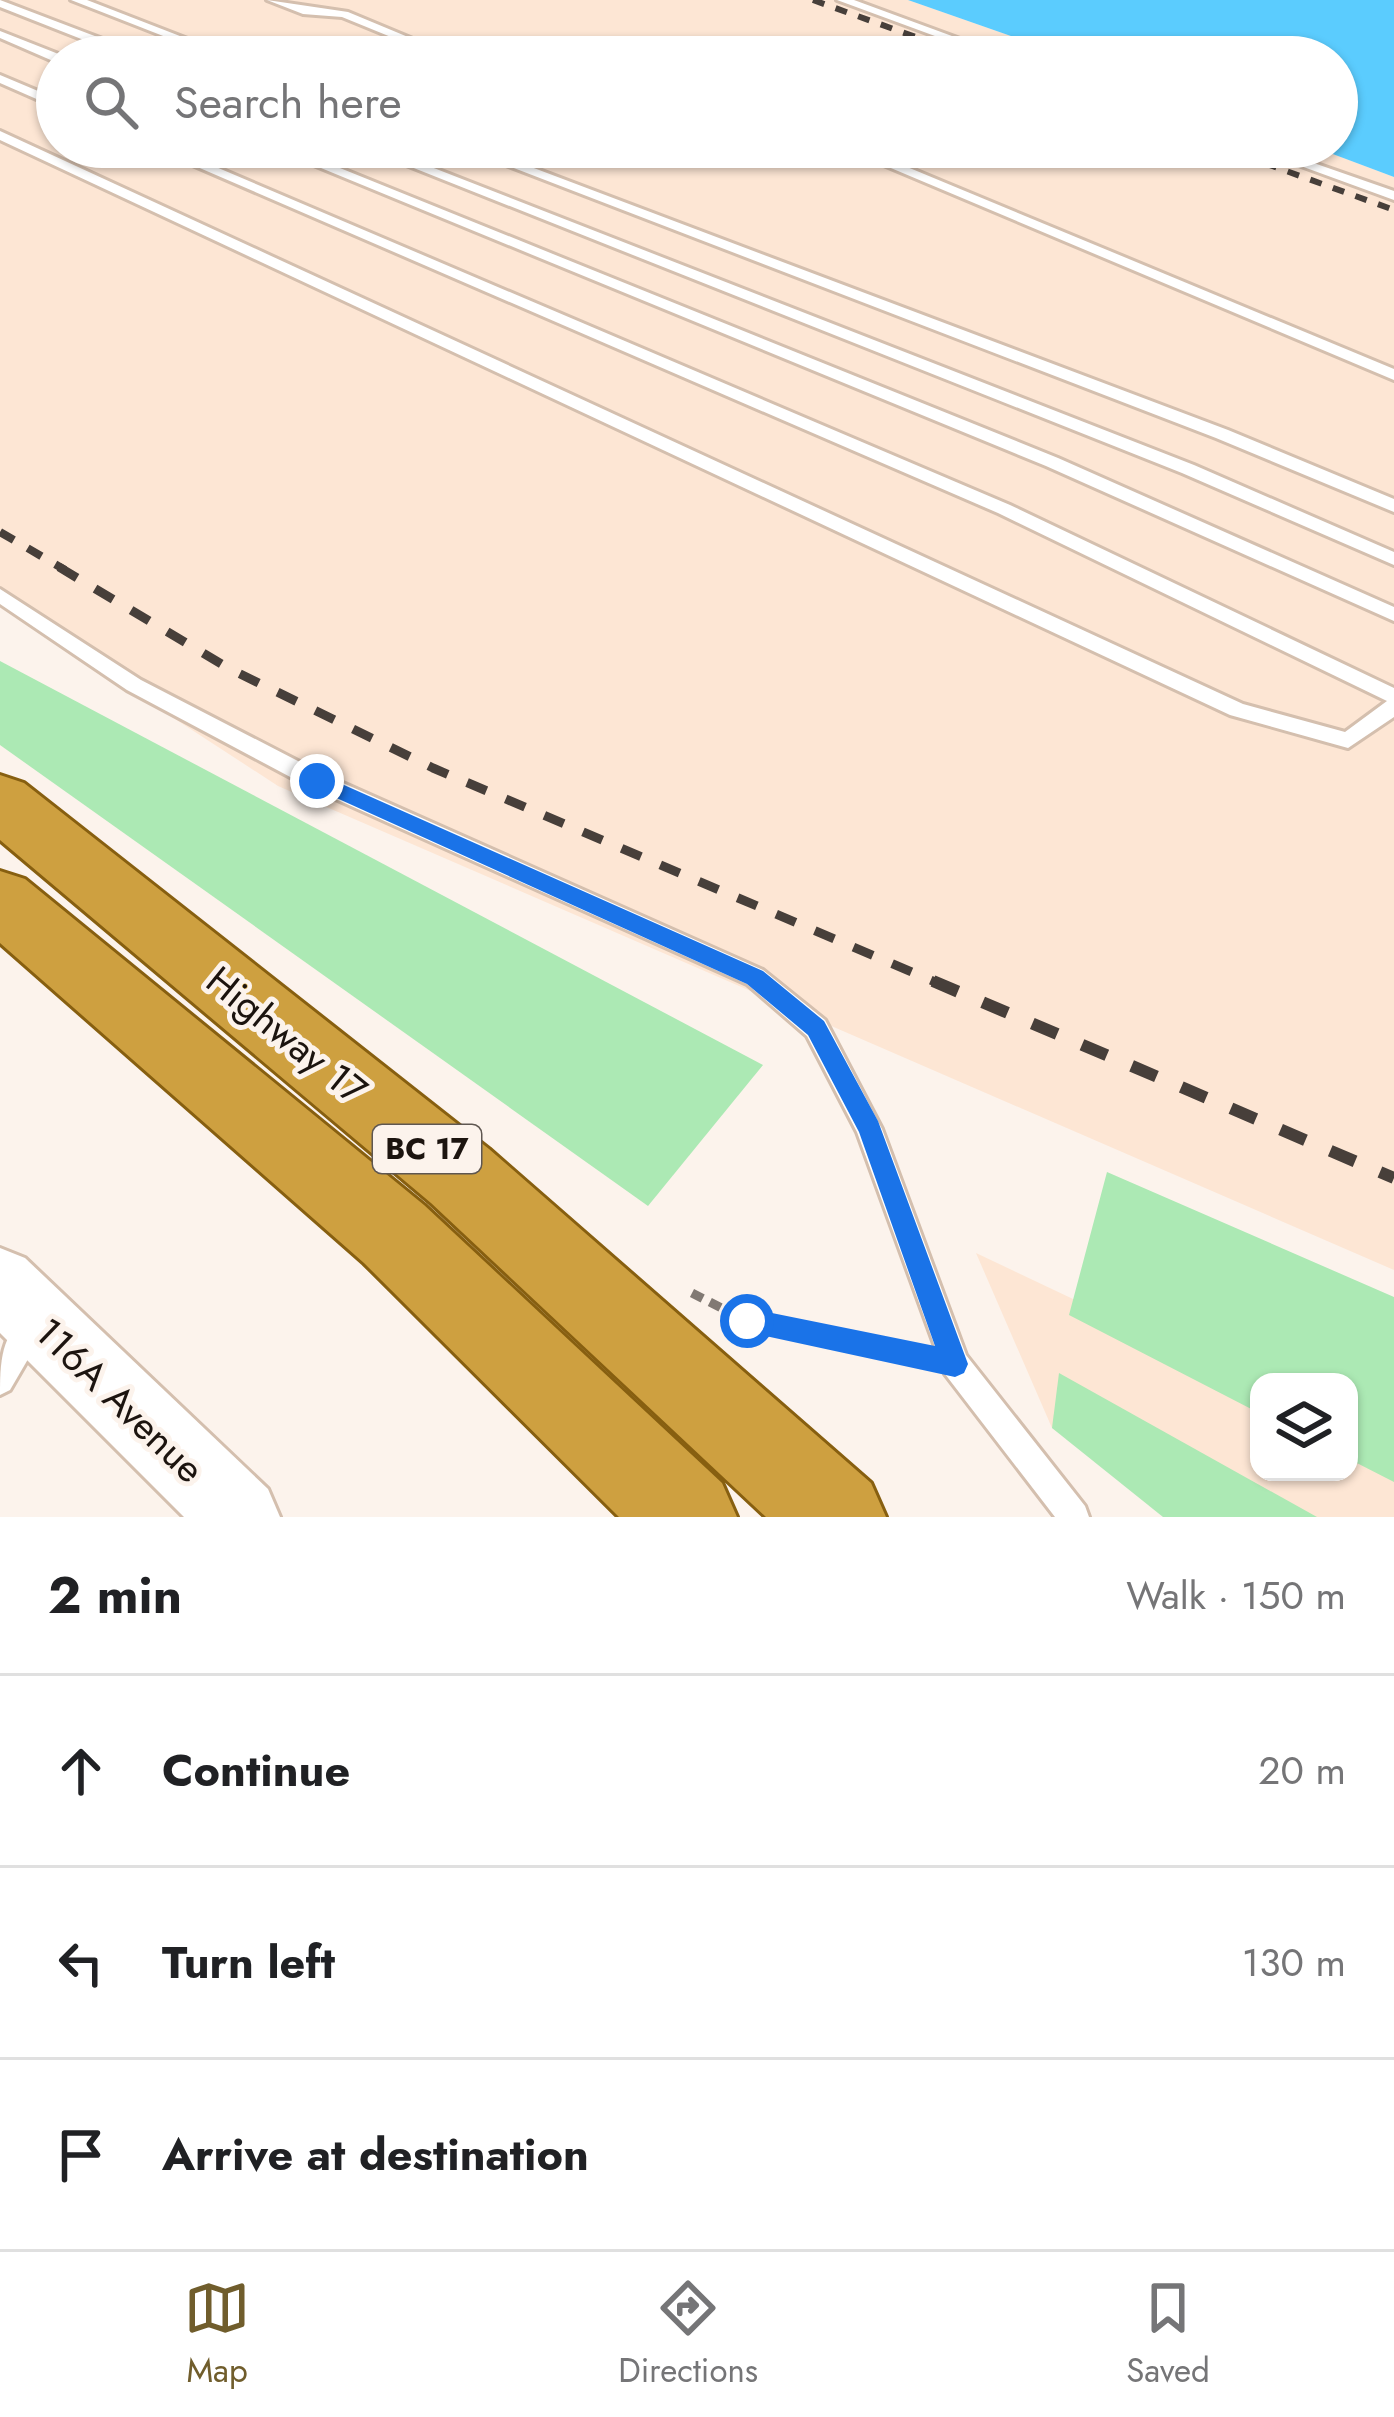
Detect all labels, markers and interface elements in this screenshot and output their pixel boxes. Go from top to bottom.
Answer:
search box [36,36,1358,168]
icon: search [78,69,144,135]
text: Search here [174,70,402,135]
route end [290,754,344,808]
street label: Highway 17 [194,953,380,1118]
road number: BC 17 [373,1125,481,1173]
route start [720,1294,774,1348]
street label: 116A Avenue [22,1305,217,1496]
map controls [1250,1373,1358,1481]
button: layers [1250,1373,1358,1481]
text: 2 min [48,1558,182,1632]
text: Walk · 150 m [1126,1567,1346,1624]
icon: ahead [48,1738,114,1804]
text: Continue [162,1738,350,1803]
text: 20 m [1258,1742,1346,1799]
icon: left [48,1930,114,1996]
text: Turn left [162,1930,335,1995]
text: 130 m [1242,1934,1346,1991]
icon: arrive [48,2122,114,2188]
text: Arrive at destination [162,2122,589,2187]
tab: Map [184,2275,250,2394]
tab: Directions [618,2275,758,2394]
tab: Saved [1126,2275,1210,2394]

